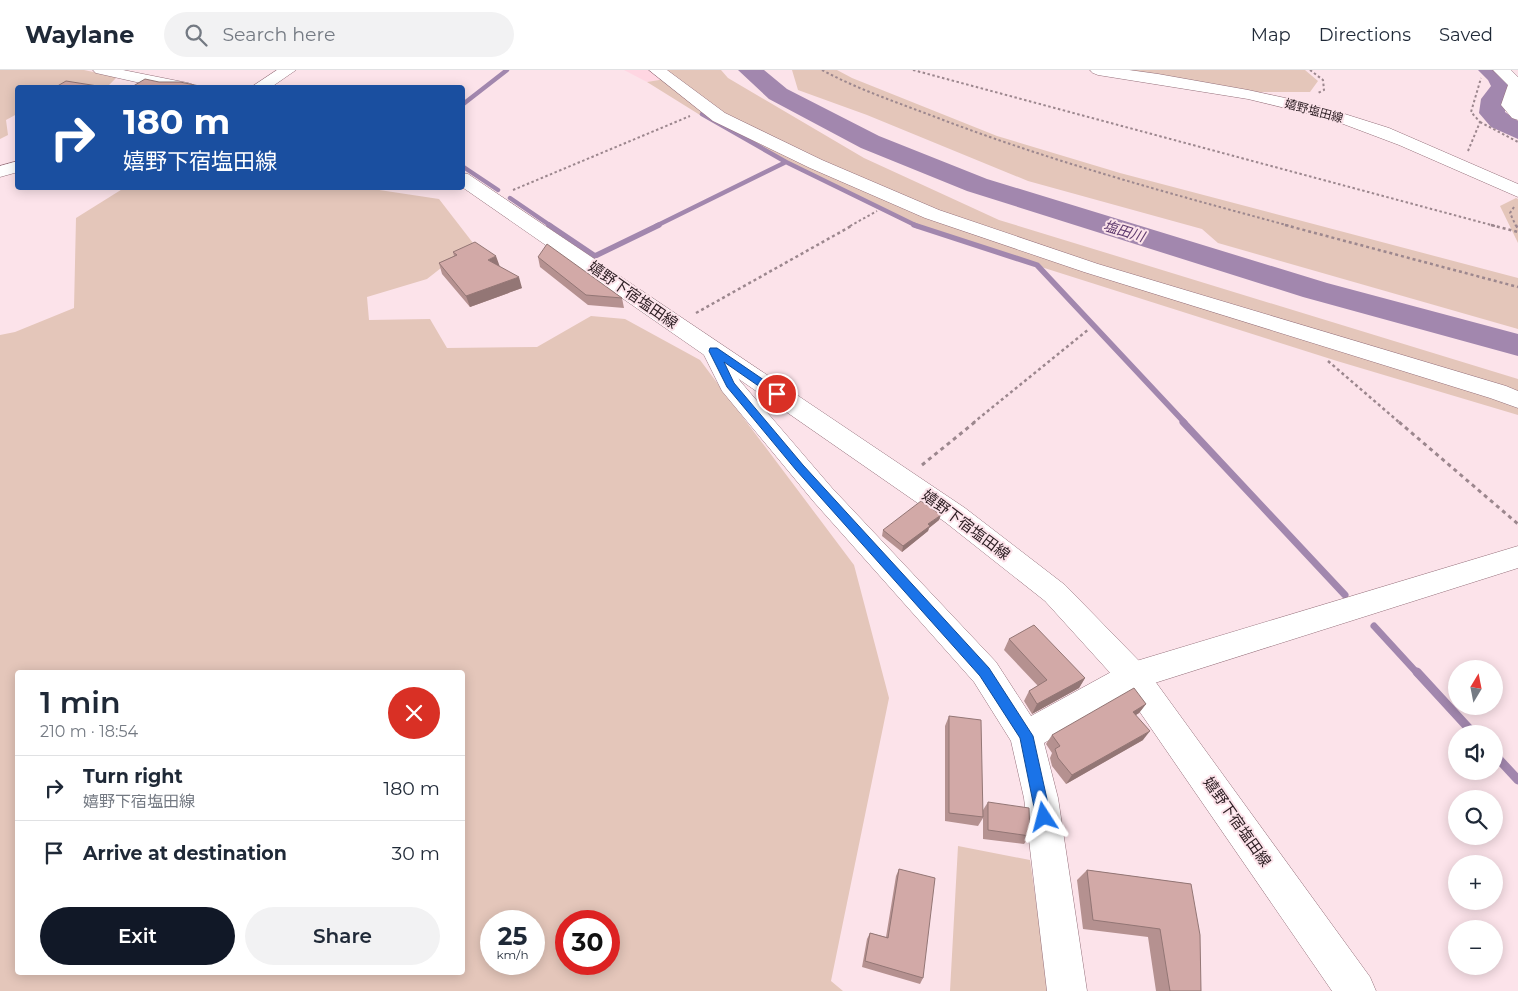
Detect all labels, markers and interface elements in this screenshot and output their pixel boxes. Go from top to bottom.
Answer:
search box [164,12,514,57]
text: Waylane [25,20,134,49]
icon: search [182,21,210,49]
text: Search here [222,23,335,46]
text: Map [1251,24,1291,46]
text: Directions [1319,24,1411,46]
text: Saved [1439,24,1493,46]
street label: 嬉野塩田線 [1283,96,1345,126]
text: 180 m [123,100,230,143]
icon: right [40,105,105,170]
text: 嬉野下宿塩田線 [123,148,277,175]
water label: 塩田川 [1101,216,1149,246]
street label: 嬉野下宿塩田線 [585,257,682,332]
pin [756,373,798,415]
icon: arrive [763,380,791,408]
street label: 嬉野下宿塩田線 [919,485,1014,564]
north arrow [1448,660,1502,715]
map controls [1448,660,1503,975]
text: 1 min [40,684,121,721]
button: close [388,687,440,739]
text: 210 m · 18:54 [40,722,138,741]
button: sound [1448,725,1503,780]
text: Turn right [83,765,183,788]
street label: 嬉野下宿塩田線 [1200,773,1275,870]
icon: right [40,774,68,802]
text: 180 m [383,777,440,800]
position arrow [1017,790,1069,842]
button: search [1448,790,1503,845]
text: 嬉野下宿塩田線 [83,792,195,811]
icon: arrive [40,839,68,867]
text: Arrive at destination [83,842,287,865]
text: 30 m [392,842,440,865]
button: + [1448,855,1503,910]
button: Exit [40,907,235,965]
button: Share [245,907,440,965]
speed limit sign: 30 [555,910,620,975]
button: − [1448,920,1503,975]
text: 25 [498,921,527,951]
text: km/h [496,947,529,962]

